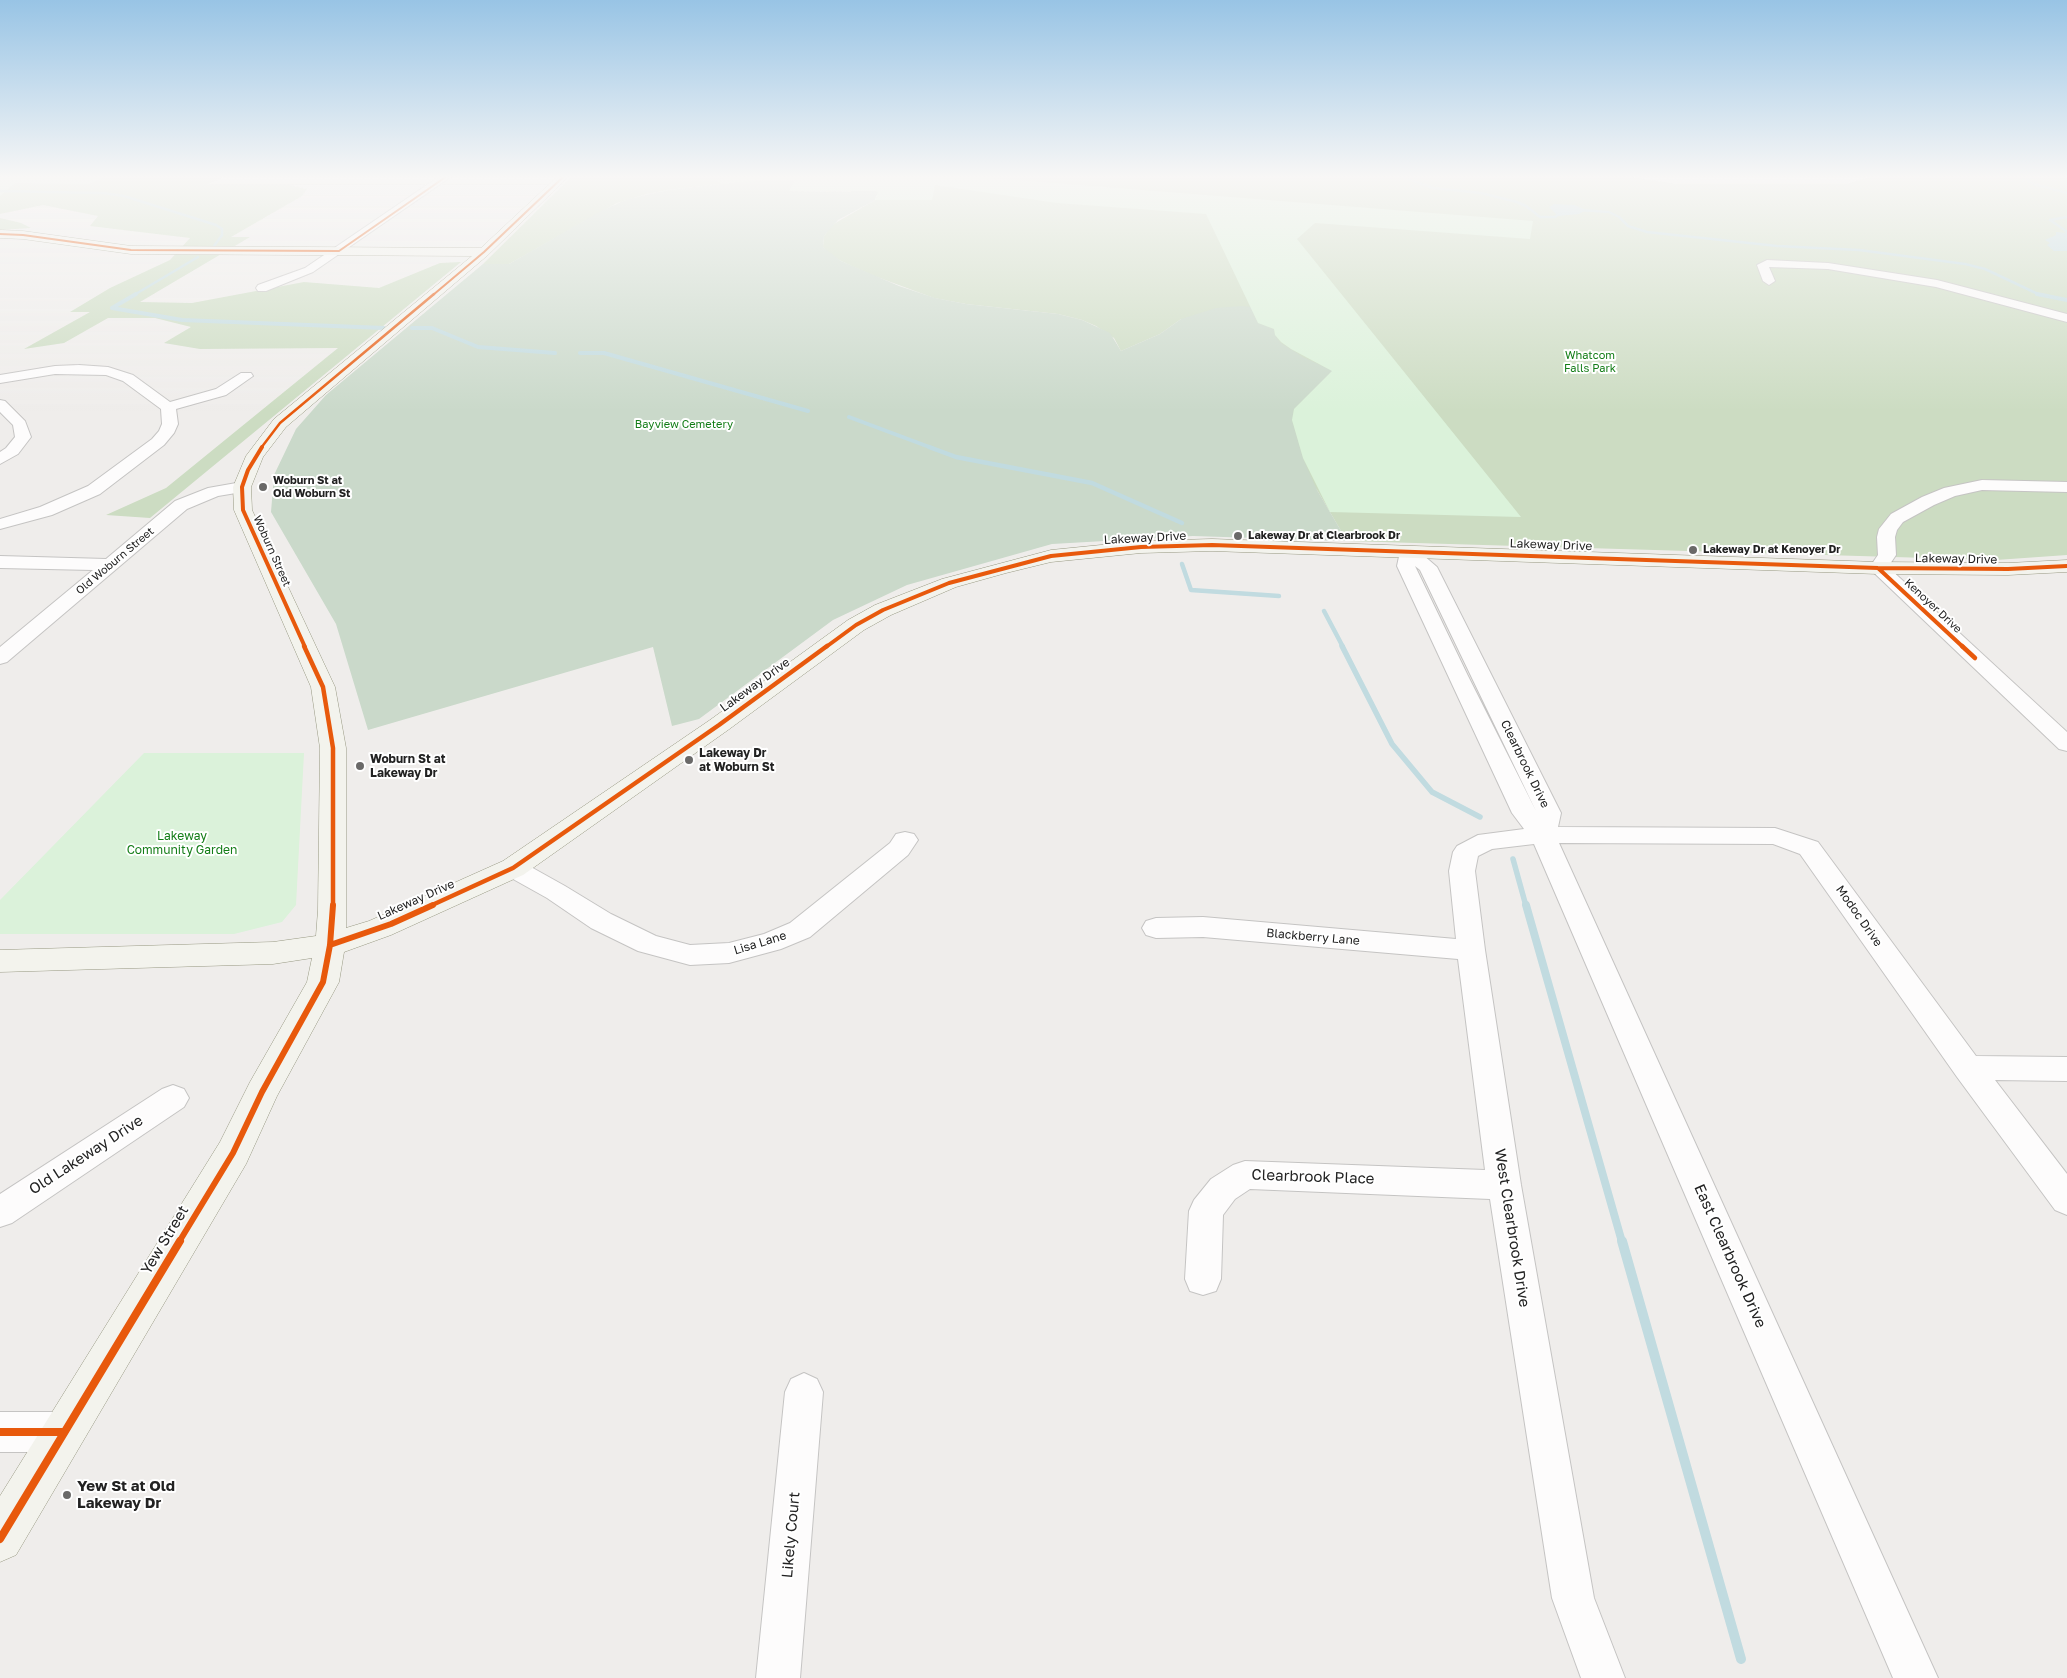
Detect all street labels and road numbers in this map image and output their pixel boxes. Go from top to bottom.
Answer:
street label: Woburn Street [250,513,294,589]
street label: Old Woburn Street [73,525,157,597]
street label: Lakeway Drive [1103,529,1187,547]
street label: Lakeway Drive [1509,536,1593,554]
street label: Lakeway Drive [1915,551,1997,567]
street label: Kenoyer Drive [1902,576,1964,636]
street label: Lakeway Drive [717,655,793,715]
street label: Clearbrook Drive [1497,718,1553,810]
street label: Lakeway Drive [375,877,457,923]
street label: Modoc Drive [1833,883,1885,949]
street label: Blackberry Lane [1266,926,1360,948]
street label: Lisa Lane [732,928,788,958]
street label: Old Lakeway Drive [26,1112,146,1198]
street label: West Clearbrook Drive [1491,1147,1533,1309]
street label: Clearbrook Place [1251,1166,1375,1188]
street label: East Clearbrook Drive [1690,1181,1770,1331]
street label: Yew Street [137,1202,193,1278]
street label: Likely Court [778,1491,804,1579]

